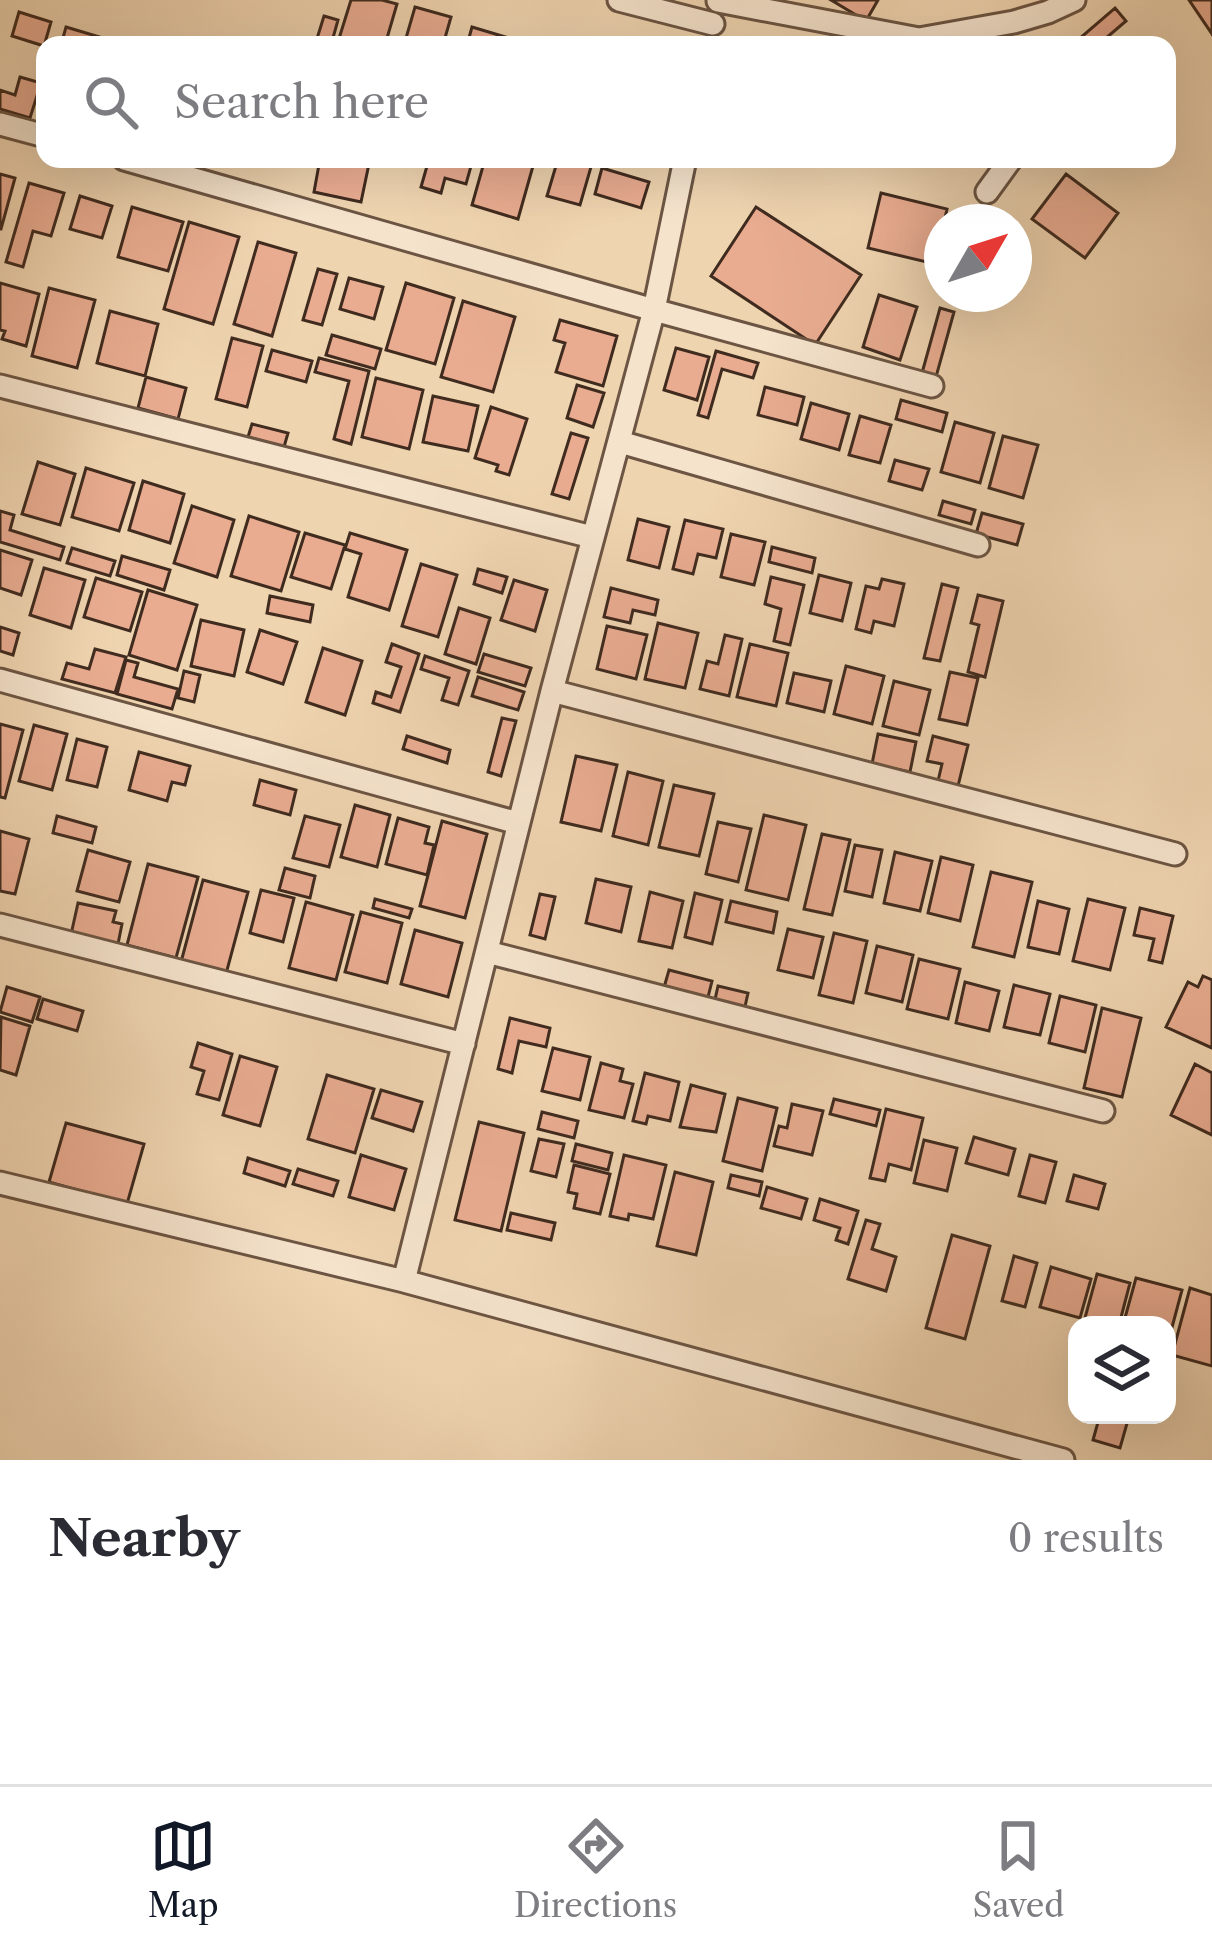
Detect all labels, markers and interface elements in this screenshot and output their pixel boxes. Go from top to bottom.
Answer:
search box [36,36,1176,168]
icon: search [78,69,144,135]
text: Search here [174,74,429,130]
north arrow [924,204,1032,312]
map controls [1068,1316,1176,1424]
button: layers [1068,1316,1176,1424]
text: Nearby [48,1507,240,1569]
text: 0 results [1008,1514,1164,1562]
tab: Map [148,1813,219,1926]
tab: Directions [514,1813,677,1926]
tab: Saved [973,1813,1064,1926]

